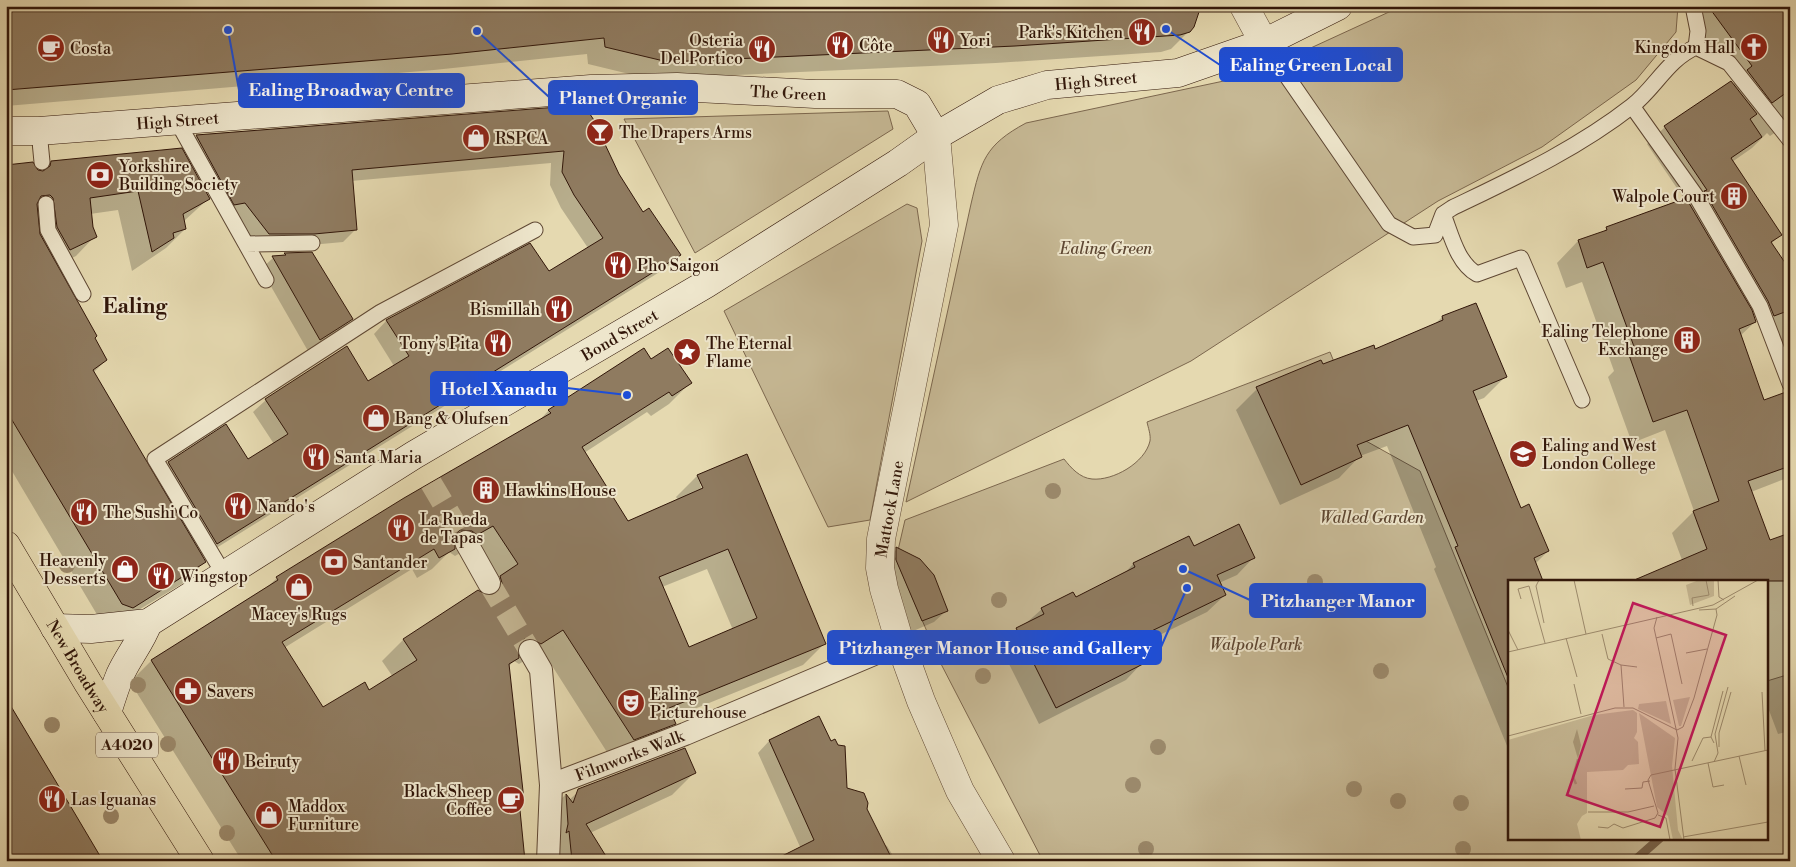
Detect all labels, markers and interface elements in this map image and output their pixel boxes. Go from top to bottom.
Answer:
restaurant icon: Park's Kitchen [1127,17,1157,47]
place label: Park's Kitchen [1019,23,1123,43]
restaurant icon: Yori [926,25,956,55]
restaurant icon: Côte [825,30,855,60]
place label: Osteria Del Portico [660,31,744,69]
place label: Yori [959,31,991,51]
church icon: Kingdom Hall [1739,32,1769,62]
cafe icon: Costa [36,33,66,63]
restaurant icon: Osteria Del Portico [747,34,777,64]
place label: Côte [859,36,892,56]
place label: Kingdom Hall [1634,38,1735,58]
place label: Costa [70,39,112,59]
callout: Ealing Green Local [1220,48,1402,81]
text: Ealing Green Local [1230,54,1392,77]
street label: High Street [1054,68,1139,95]
callout: Ealing Broadway Centre [239,74,464,107]
text: Ealing Broadway Centre [249,79,454,102]
callout: Planet Organic [549,81,697,114]
street label: The Green [750,82,827,105]
text: Planet Organic [559,87,687,110]
street label: High Street [136,108,220,135]
bar icon: The Drapers Arms [585,117,615,147]
shop icon: RSPCA [461,123,491,153]
place label: The Drapers Arms [619,123,752,143]
place label: RSPCA [495,129,550,149]
place label: Yorkshire Building Society [118,157,238,195]
bank icon: Yorkshire Building Society [85,160,115,190]
building icon: Walpole Court [1719,181,1749,211]
place label: Walpole Court [1611,187,1715,207]
park label: Ealing Green [1059,239,1153,259]
restaurant icon: Pho Saigon [603,250,633,280]
place label: Pho Saigon [637,256,720,276]
district label: Ealing [103,294,168,320]
restaurant icon: Bismillah [544,294,574,324]
place label: Bismillah [469,300,540,320]
street label: Bond Street [577,305,662,366]
place label: Ealing Telephone Exchange [1542,322,1668,360]
building icon: Ealing Telephone Exchange [1672,325,1702,355]
restaurant icon: Tony's Pita [483,328,513,358]
place label: Tony's Pita [399,334,480,354]
place label: The Eternal Flame [706,334,792,372]
place icon: The Eternal Flame [672,337,702,367]
callout: Hotel Xanadu [431,372,567,405]
text: Hotel Xanadu [441,378,557,401]
shop icon: Bang & Olufsen [361,403,391,433]
place label: Bang & Olufsen [394,409,509,429]
place label: Ealing and West London College [1542,436,1657,474]
school or university icon: Ealing and West London College [1508,439,1538,469]
restaurant icon: Santa Maria [301,442,331,472]
place label: Santa Maria [335,448,423,468]
street label: Mattock Lane [872,459,908,559]
building icon: Hawkins House [471,475,501,505]
place label: Hawkins House [505,481,616,501]
restaurant icon: Nando's [223,491,253,521]
restaurant icon: The Sushi Co [69,497,99,527]
place label: Nando's [257,497,315,517]
place label: The Sushi Co [103,503,198,523]
park label: Walled Garden [1320,508,1425,528]
place label: La Rueda de Tapas [420,510,488,548]
restaurant icon: La Rueda de Tapas [386,513,416,543]
bank icon: Santander [319,547,349,577]
place label: Heavenly Desserts [39,551,106,589]
place label: Santander [353,553,428,573]
shop icon: Heavenly Desserts [110,554,140,584]
restaurant icon: Wingstop [146,561,176,591]
place label: Wingstop [179,567,248,587]
shop icon: Macey's Rugs [284,572,314,602]
inset map [1508,580,1768,840]
callout: Pitzhanger Manor [1250,584,1425,617]
text: Pitzhanger Manor [1261,590,1415,613]
place label: Macey's Rugs [251,605,347,625]
street label: New Broadway [42,616,113,717]
callout: Pitzhanger Manor House and Gallery [828,631,1161,664]
park label: Walpole Park [1210,635,1302,655]
text: Pitzhanger Manor House and Gallery [838,637,1153,660]
pharmacy icon: Savers [173,676,203,706]
place label: Savers [207,682,254,702]
place label: Ealing Picturehouse [650,685,747,723]
theatre icon: Ealing Picturehouse [616,688,646,718]
street label: Filmworks Walk [573,726,689,786]
road number: A4020 [96,732,158,758]
restaurant icon: Beiruty [211,746,241,776]
place label: Beiruty [244,752,300,772]
place label: Black Sheep Coffee [403,782,492,820]
restaurant icon: Las Iguanas [37,784,67,814]
cafe icon: Black Sheep Coffee [496,785,526,815]
place label: Las Iguanas [71,790,156,810]
place label: Maddox Furniture [288,797,359,835]
shop icon: Maddox Furniture [254,800,284,830]

